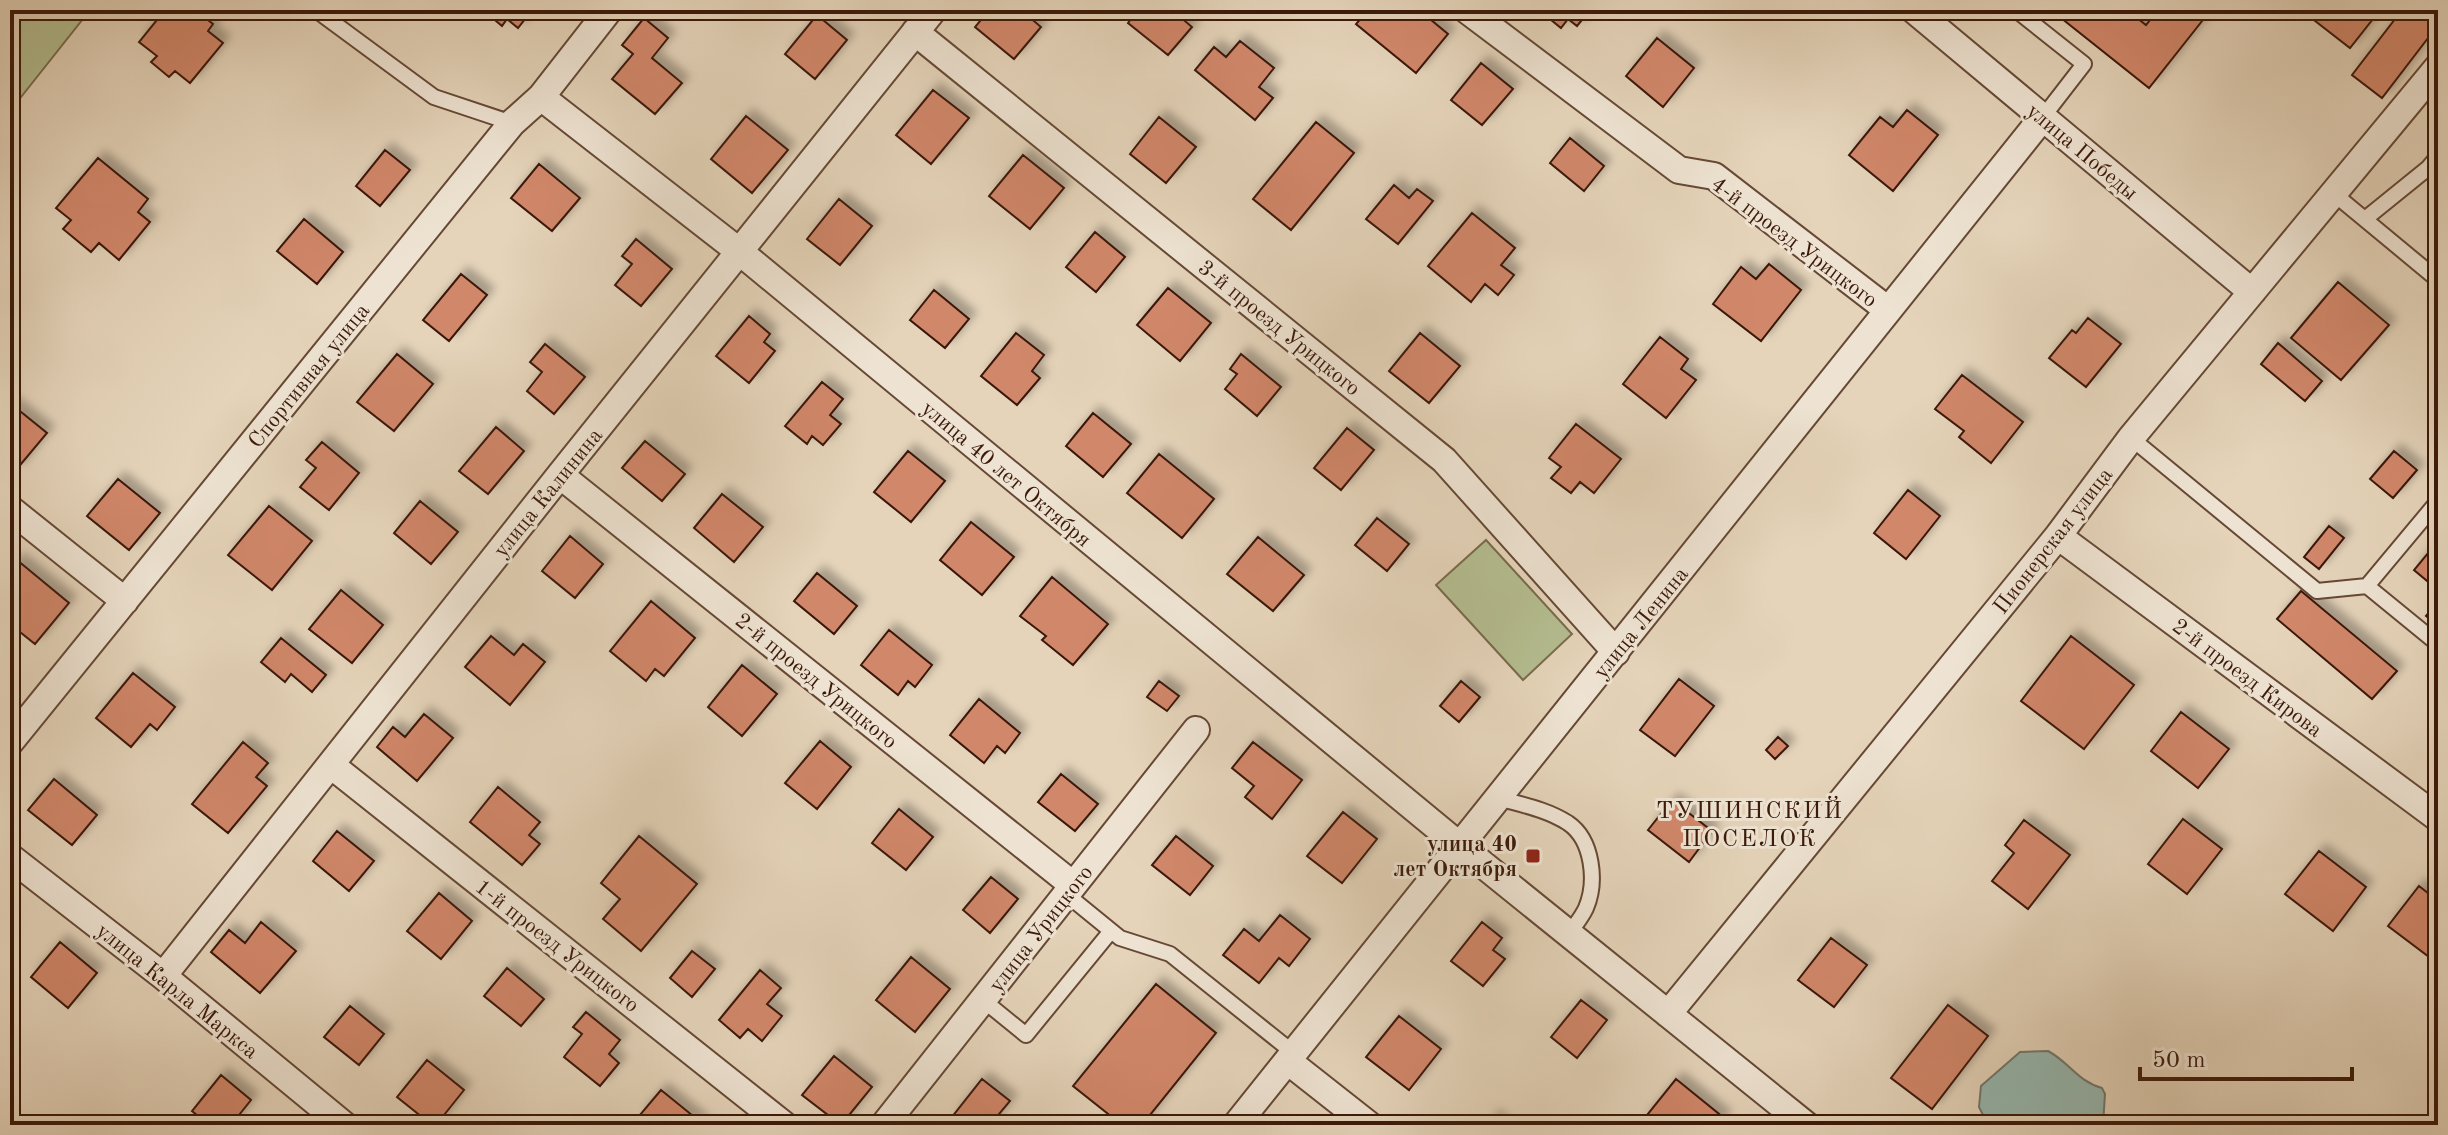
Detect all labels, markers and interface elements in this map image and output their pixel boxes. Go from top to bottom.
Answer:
street label: улица Победы [2022,100,2141,205]
street label: 4-й проезд Урицкого [1707,173,1881,312]
street label: 3-й проезд Урицкого [1194,257,1364,401]
street label: Спортивная улица [245,300,374,453]
street label: улица 40 лет Октября [917,397,1095,552]
street label: улица Калинина [490,424,607,562]
street label: Пионерская улица [1990,464,2117,619]
street label: улица Ленина [1590,563,1693,683]
street label: 2-й проезд Урицкого [731,610,901,754]
street label: 2-й проезд Кирова [2168,615,2326,742]
district label: ТУШИНСКИЙ ПОСЕЛОК [1656,795,1844,852]
place label: улица 40 лет Октября [1394,834,1517,881]
marker: улица 40 лет Октября [1524,847,1542,865]
street label: улица Урицкого [985,862,1098,997]
street label: 1-й проезд Урицкого [471,876,643,1017]
street label: улица Карла Маркса [92,920,262,1063]
scale bar [2140,1031,2352,1081]
text: 50 m [2152,1049,2206,1073]

